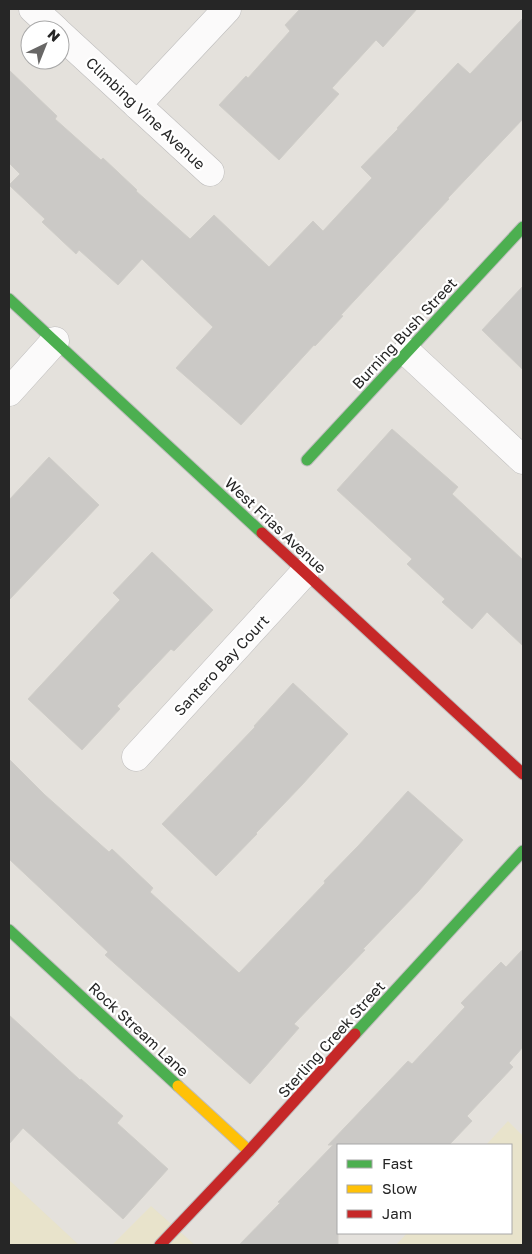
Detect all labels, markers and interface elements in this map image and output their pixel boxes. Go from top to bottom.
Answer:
north arrow [20,20,70,70]
text: N [45,25,64,45]
street label: Climbing Vine Avenue [83,53,210,173]
street label: Burning Bush Street [348,274,460,392]
street label: West Frias Avenue [222,473,331,577]
street label: Santero Bay Court [170,611,272,719]
street label: Sterling Creek Street [274,977,388,1101]
street label: Rock Stream Lane [85,978,193,1080]
legend [337,1144,512,1234]
text: Fast [382,1154,413,1172]
text: Slow [382,1179,417,1197]
text: Jam [382,1204,412,1222]

